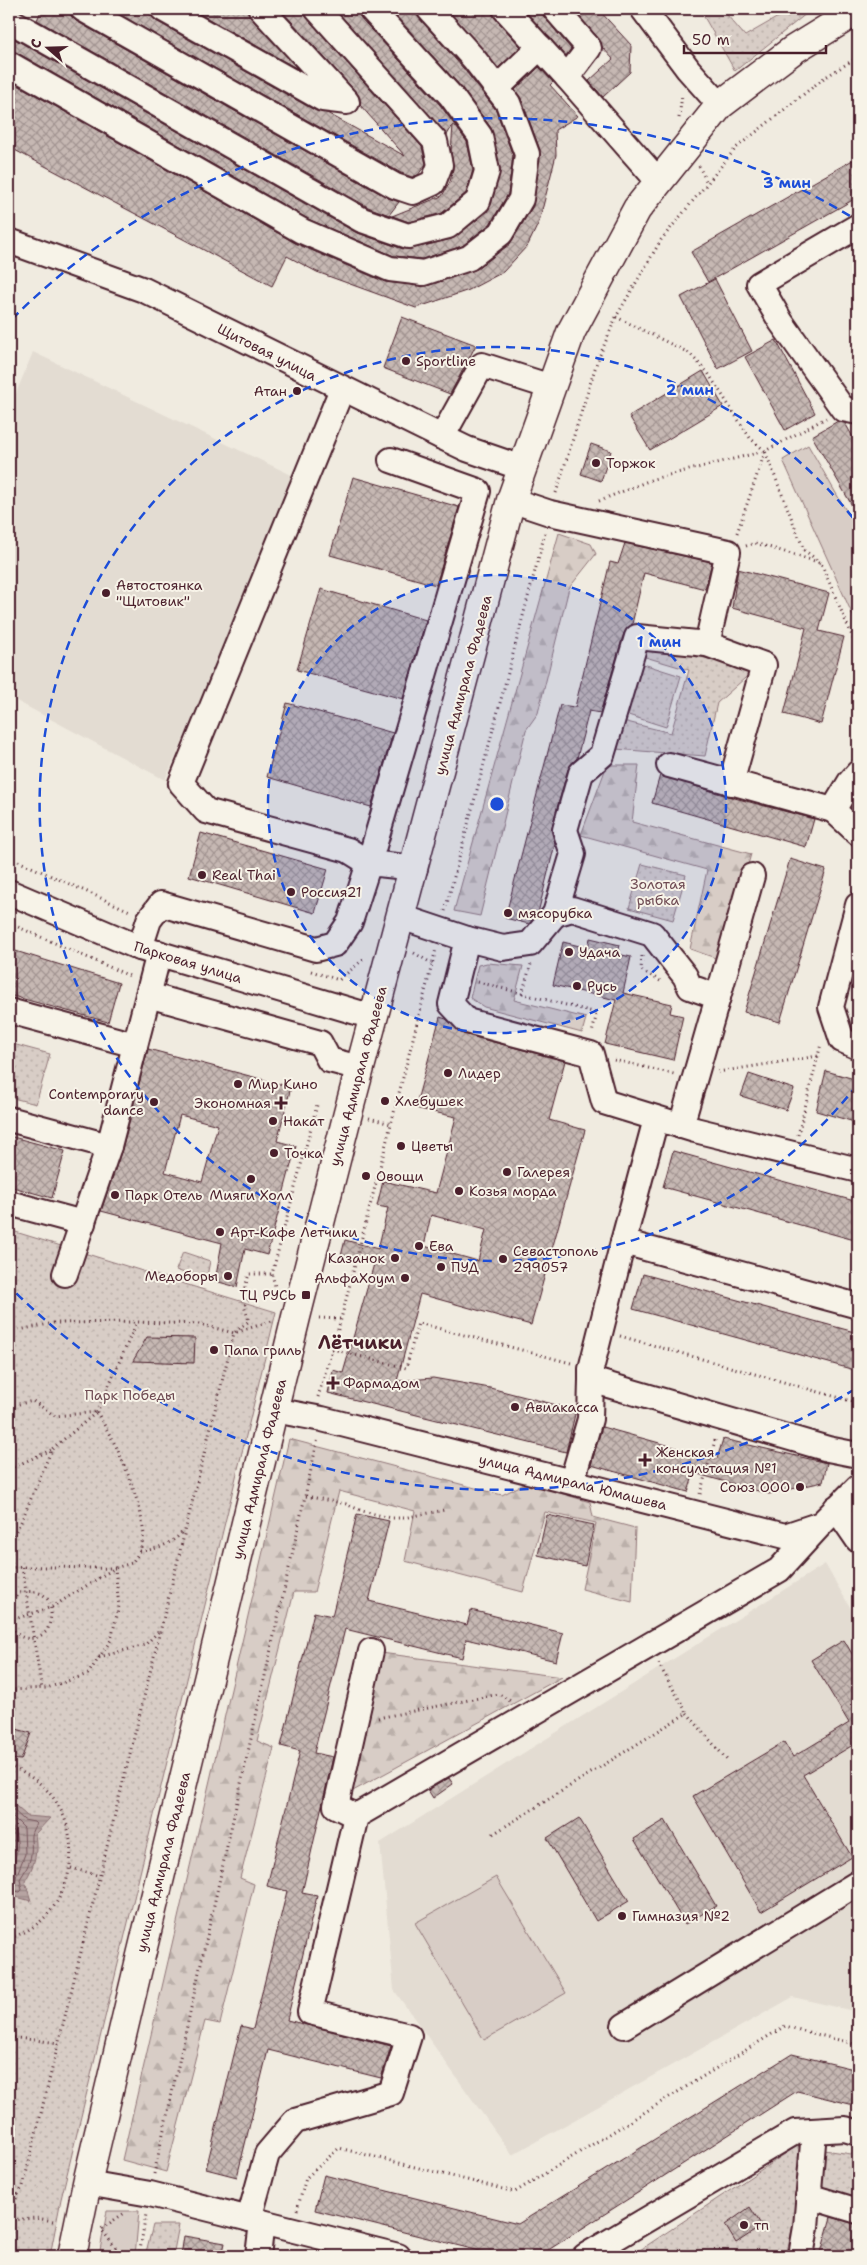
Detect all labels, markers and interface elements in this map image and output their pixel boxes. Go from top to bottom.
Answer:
north arrow [22,22,72,72]
scale bar [684,22,827,54]
text: 50 m [692,30,730,50]
text: С [26,36,46,51]
text: 3 мин [763,173,811,193]
street label: Щитовая улица [215,319,320,385]
place label: Sportline [416,352,476,370]
marker: Sportline [400,355,412,367]
text: 2 мин [666,380,714,400]
place label: Атан [254,382,287,400]
marker: Атан [291,385,303,397]
place label: Торжок [606,454,656,472]
marker: Торжок [590,457,602,469]
place label: Автостоянка "Щитовик" [116,576,203,610]
marker: Автостоянка "Щитовик" [100,587,112,599]
street label: улица Адмирала Фадеева [430,593,496,777]
text: 1 мин [637,632,681,652]
centre of rings [488,795,506,813]
place label: Real Thai [212,866,276,884]
marker: Real Thai [196,869,208,881]
park label: Золотая рыбка [630,875,686,909]
place label: Россия21 [301,883,362,901]
marker: Россия21 [285,886,297,898]
place label: мясорубка [518,904,592,922]
marker: мясорубка [502,907,514,919]
street label: Парковая улица [132,937,245,987]
place label: Удача [579,943,620,961]
marker: Удача [563,946,575,958]
place label: Русь [587,977,617,995]
marker: Русь [571,980,583,992]
street label: улица Адмирала Фадеева [325,984,391,1168]
place label: Лидер [458,1064,501,1082]
marker: Лидер [442,1067,454,1079]
place label: Мир Кино [248,1075,318,1093]
marker: Мир Кино [232,1078,244,1090]
place label: Contemporary dance [49,1085,144,1119]
place label: Хлебушек [395,1092,464,1110]
place label: Экономная [194,1094,271,1112]
marker: Хлебушек [379,1095,391,1107]
marker: Contemporary dance [148,1096,160,1108]
marker: Экономная [275,1097,287,1109]
place label: Накат [283,1112,325,1130]
marker: Накат [267,1115,279,1127]
place label: Цветы [411,1137,453,1155]
marker: Цветы [395,1140,407,1152]
place label: Точка [284,1144,323,1162]
marker: Точка [268,1147,280,1159]
place label: Галерея [517,1163,570,1181]
marker: Галерея [501,1166,513,1178]
place label: Овощи [376,1167,424,1185]
marker: Овощи [360,1170,372,1182]
marker: Мияги Холл [245,1173,257,1185]
place label: Козья морда [469,1182,557,1200]
marker: Козья морда [453,1185,465,1197]
place label: Парк Отель [125,1186,202,1204]
place label: Мияги Холл [210,1186,293,1204]
marker: Парк Отель [109,1189,121,1201]
place label: Арт-Кафе Летчики [230,1223,357,1241]
marker: Арт-Кафе Летчики [214,1226,226,1238]
place label: Ева [429,1237,454,1255]
marker: Ева [413,1240,425,1252]
place label: Севастополь 299057 [513,1242,598,1276]
place label: Казанок [328,1249,386,1267]
marker: Казанок [389,1252,401,1264]
marker: Севастополь 299057 [497,1253,509,1265]
place label: ПУД [451,1258,479,1276]
marker: ПУД [435,1261,447,1273]
place label: Медоборы [145,1267,218,1285]
place label: АльфаХоум [314,1269,395,1287]
marker: Медоборы [222,1270,234,1282]
marker: АльфаХоум [399,1272,411,1284]
place label: ТЦ РУСЬ [239,1286,296,1304]
marker: ТЦ РУСЬ [300,1289,312,1301]
district label: Лётчики [318,1330,402,1355]
place label: Папа гриль [224,1341,301,1359]
marker: Папа гриль [208,1344,220,1356]
place label: Фармадом [343,1374,420,1392]
street label: улица Адмирала Фадеева [228,1377,290,1561]
marker: Фармадом [327,1377,339,1389]
park label: Парк Победы [85,1386,175,1404]
place label: Авиакасса [525,1398,599,1416]
marker: Авиакасса [509,1401,521,1413]
place label: Женская консультация №1 [656,1443,777,1477]
street label: улица Адмирала Юмашева [477,1450,669,1514]
marker: Женская консультация №1 [638,1453,652,1467]
place label: Союз ООО [720,1478,790,1496]
marker: Союз ООО [794,1481,806,1493]
street label: улица Адмирала Фадеева [132,1770,194,1954]
place label: Гимназия №2 [632,1907,730,1925]
marker: Гимназия №2 [616,1910,628,1922]
place label: тп [754,2216,769,2234]
marker: тп [738,2219,750,2231]

